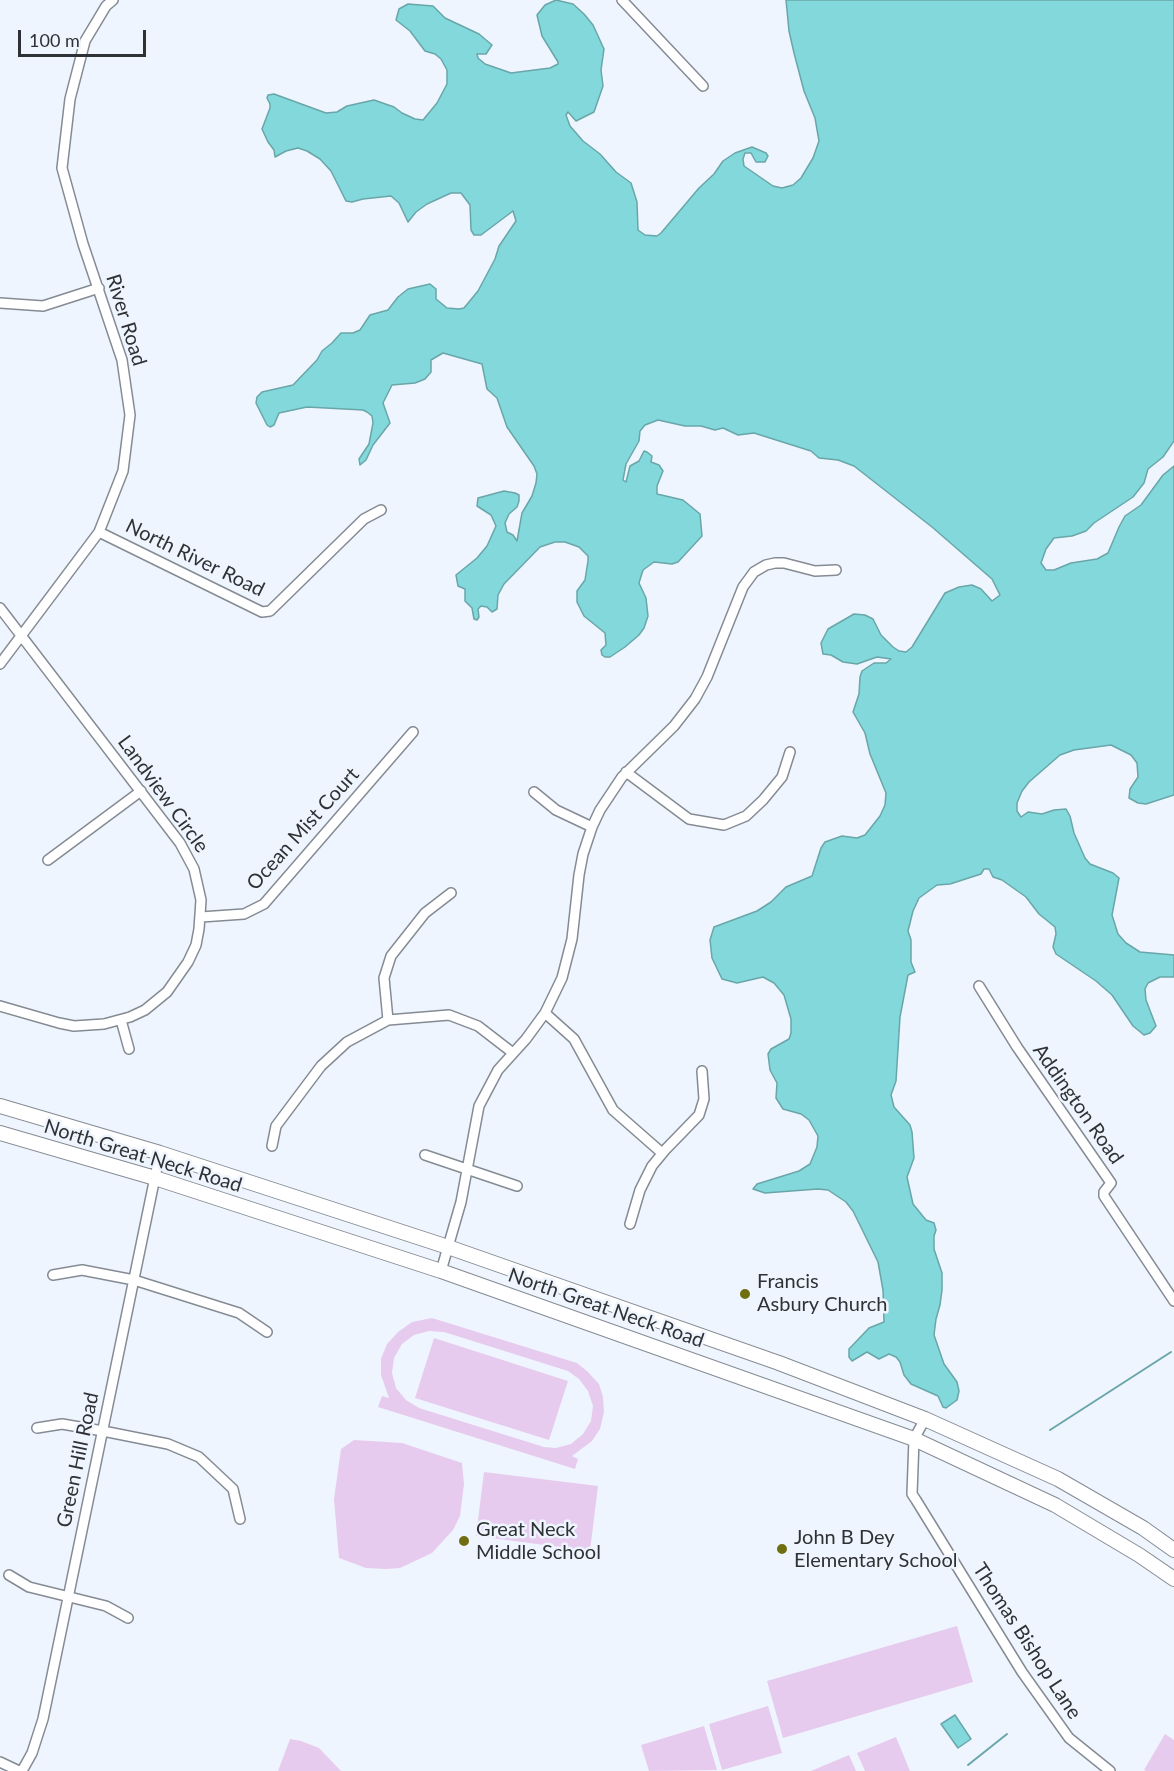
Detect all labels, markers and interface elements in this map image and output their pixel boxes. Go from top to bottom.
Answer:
scale bar [21,18,148,56]
text: 100 m [29,29,80,51]
street label: River Road [101,271,151,369]
street label: North River Road [122,514,268,602]
street label: Landview Circle [112,731,214,857]
street label: Ocean Mist Court [242,763,364,895]
street label: Addington Road [1028,1039,1128,1169]
street label: North Great Neck Road [41,1114,245,1198]
street label: North Great Neck Road [505,1263,707,1353]
place label: Francis Asbury Church [757,1270,888,1317]
marker: Francis Asbury Church [738,1287,752,1301]
street label: Green Hill Road [52,1390,104,1530]
place label: Great Neck Middle School [476,1518,601,1565]
place label: John B Dey Elementary School [794,1526,957,1573]
marker: Great Neck Middle School [457,1534,471,1548]
marker: John B Dey Elementary School [775,1542,789,1556]
street label: Thomas Bishop Lane [968,1558,1086,1724]

